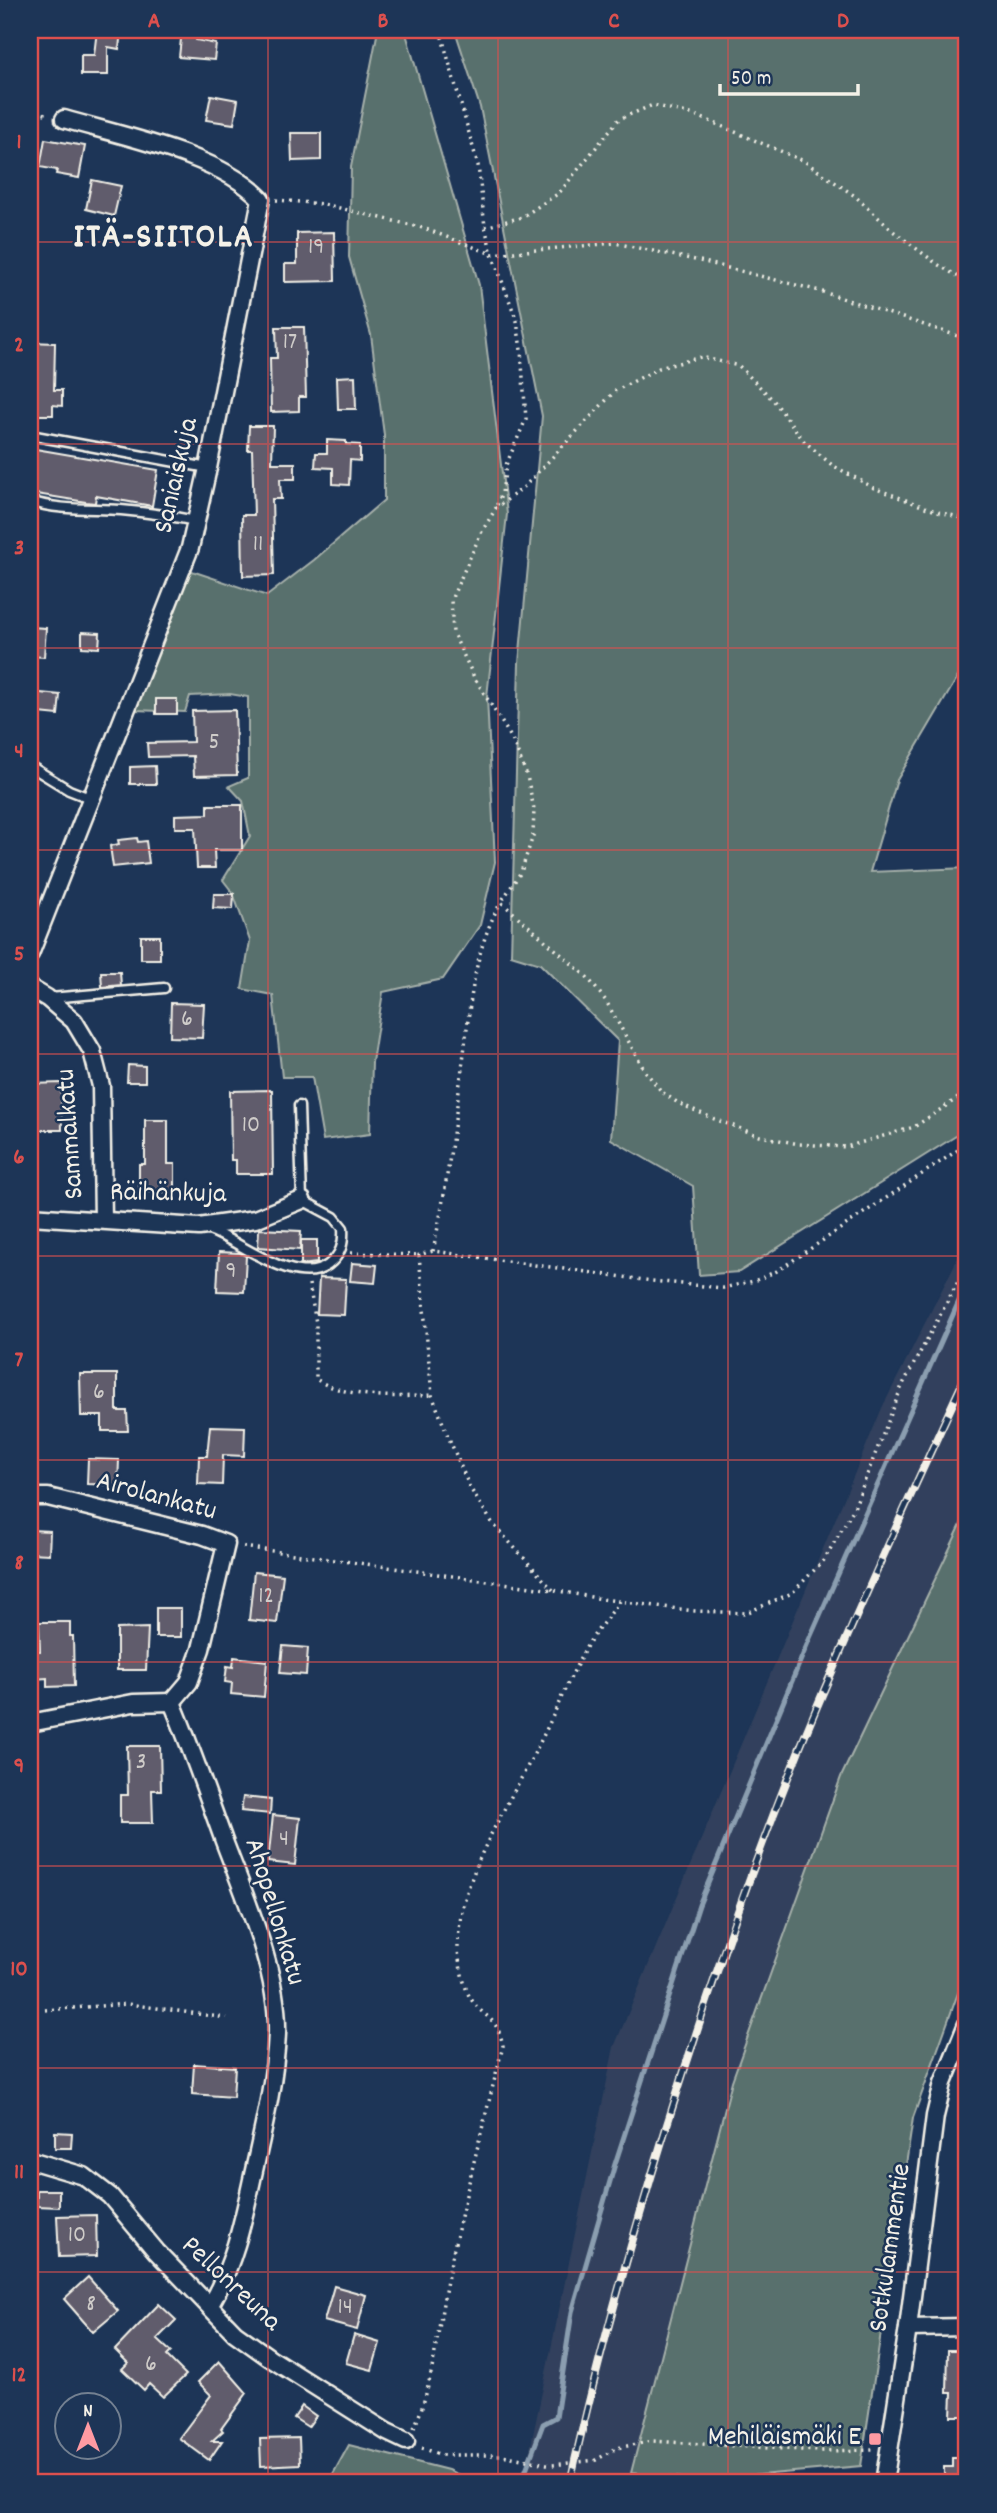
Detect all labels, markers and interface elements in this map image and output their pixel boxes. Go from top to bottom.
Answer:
text: A [148,6,160,39]
text: B [378,6,389,39]
text: C [608,6,620,39]
text: D [837,6,849,39]
scale bar [720,52,859,96]
text: 50 m [731,65,771,95]
text: 1 [16,127,22,160]
district label: ITÄ-SIITOLA [73,214,255,264]
house number: 19 [308,231,324,265]
house number: 17 [283,326,297,360]
text: 2 [14,330,24,363]
street label: Saniaiskuja [145,413,211,538]
house number: 11 [253,528,263,562]
text: 3 [14,533,24,566]
house number: 5 [208,726,220,760]
text: 4 [14,736,24,769]
text: 5 [14,939,24,972]
house number: 6 [181,1003,193,1037]
street label: Sammalkatu [47,1067,97,1201]
house number: 10 [242,1109,260,1143]
text: 6 [13,1142,25,1175]
street label: Räihänkuja [109,1174,227,1216]
house number: 9 [226,1255,237,1289]
text: 7 [15,1345,24,1378]
house number: 6 [93,1376,105,1410]
street label: Airolankatu [91,1463,221,1533]
text: 8 [14,1548,24,1581]
house number: 12 [258,1580,274,1614]
house number: 3 [136,1746,146,1780]
text: 9 [14,1751,24,1784]
house number: 4 [279,1823,289,1857]
street label: Ahopellonkatu [232,1834,314,1990]
text: 10 [10,1954,28,1987]
text: 11 [14,2157,24,2190]
street label: Sotkulammentie [860,2161,924,2335]
house number: 10 [68,2219,86,2253]
street label: Pellonreuna [171,2228,290,2343]
house number: 8 [86,2288,96,2322]
house number: 14 [337,2291,353,2325]
house number: 6 [145,2348,157,2382]
text: 12 [11,2360,27,2393]
north arrow [52,2390,122,2460]
text: N [83,2399,93,2426]
place label: Mehiläismäki E [708,2419,861,2459]
marker: Mehiläismäki E [867,2431,883,2447]

